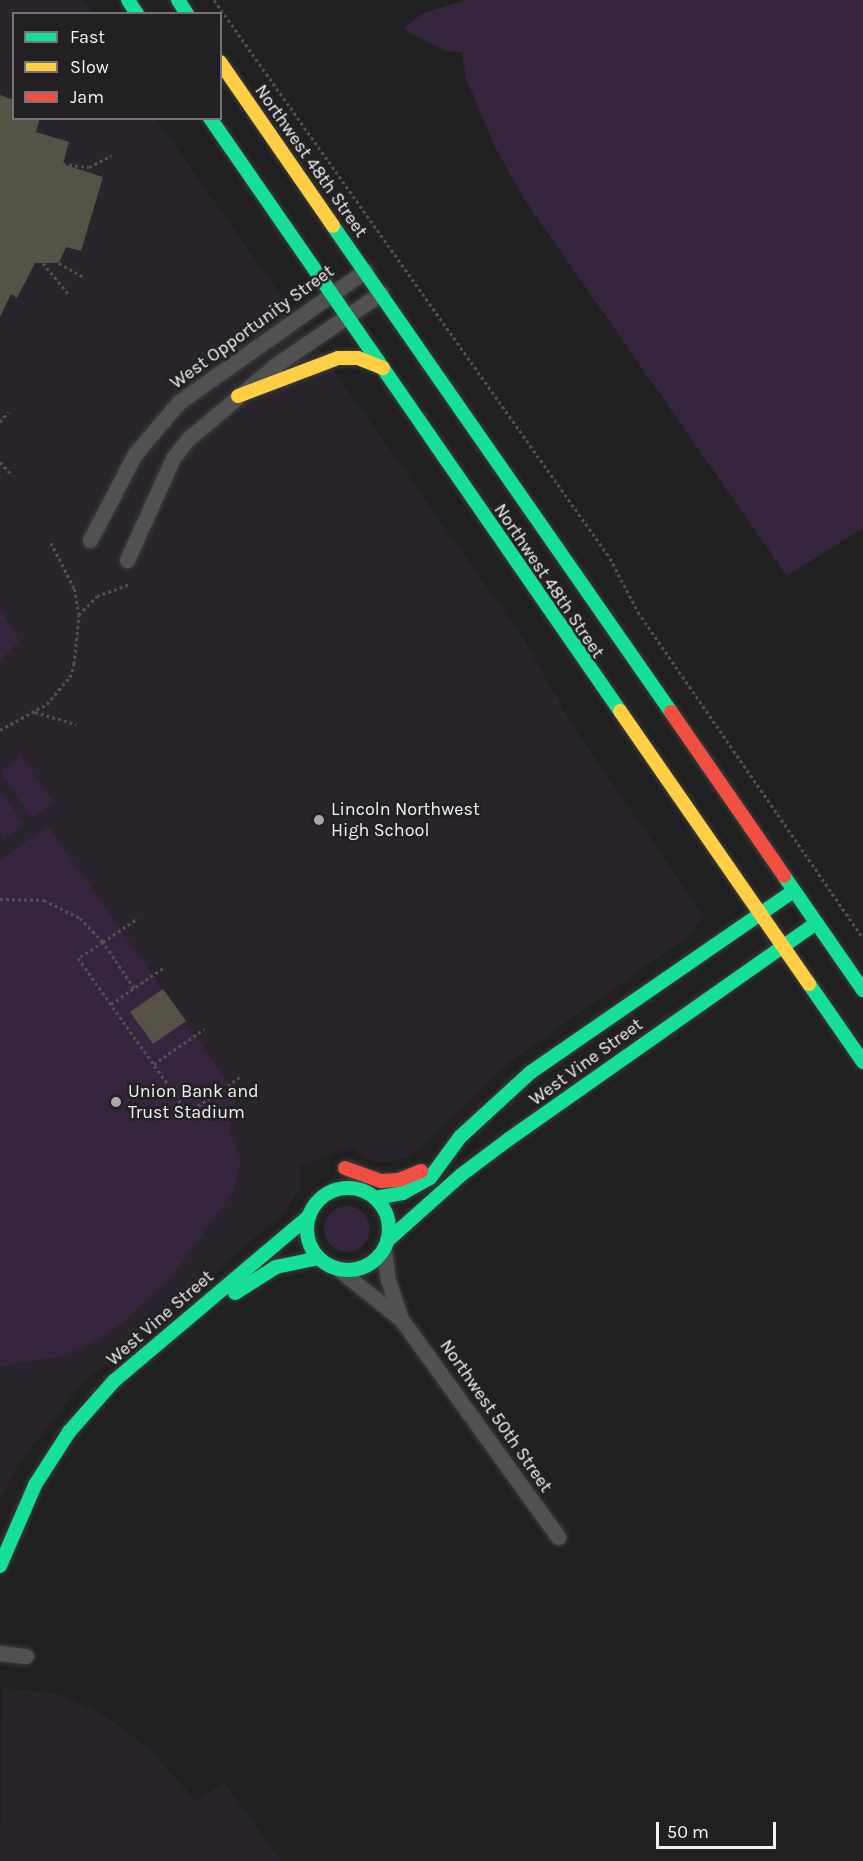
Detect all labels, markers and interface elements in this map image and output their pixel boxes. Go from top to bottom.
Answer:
legend [12,12,222,120]
text: Fast [70,26,105,48]
text: Slow [70,56,109,78]
street label: Northwest 48th Street [250,80,372,242]
text: Jam [70,86,104,108]
street label: West Opportunity Street [166,260,338,394]
street label: Northwest 48th Street [489,500,609,662]
place label: Lincoln Northwest High School [331,799,480,842]
marker: Lincoln Northwest High School [312,813,326,827]
street label: West Vine Street [525,1014,647,1110]
place label: Union Bank and Trust Stadium [128,1081,259,1124]
marker: Union Bank and Trust Stadium [109,1095,123,1109]
street label: West Vine Street [102,1266,218,1370]
street label: Northwest 50th Street [435,1336,557,1496]
scale bar [659,1810,779,1848]
text: 50 m [667,1821,709,1843]

